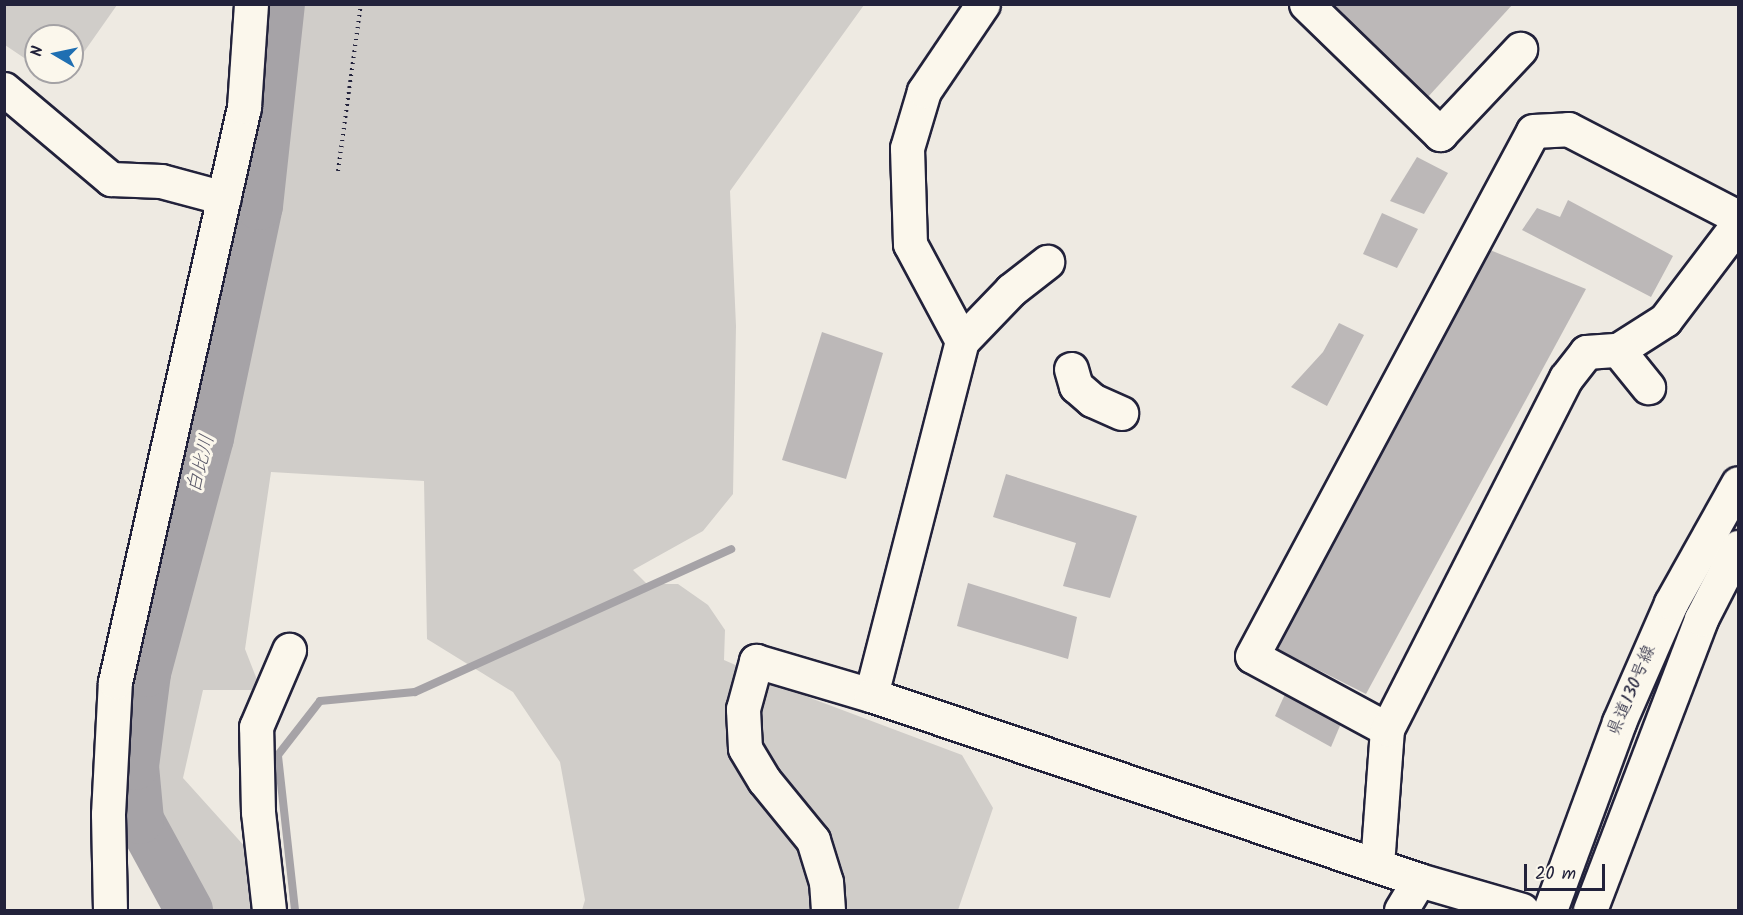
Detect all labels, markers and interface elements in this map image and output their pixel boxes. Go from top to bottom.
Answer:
north arrow [24,24,84,84]
text: N [25,44,51,58]
water label: 白比川 [183,432,221,496]
street label: 県道130号線 [1604,642,1662,740]
scale bar [1527,852,1608,890]
text: 20 m [1535,860,1576,889]

